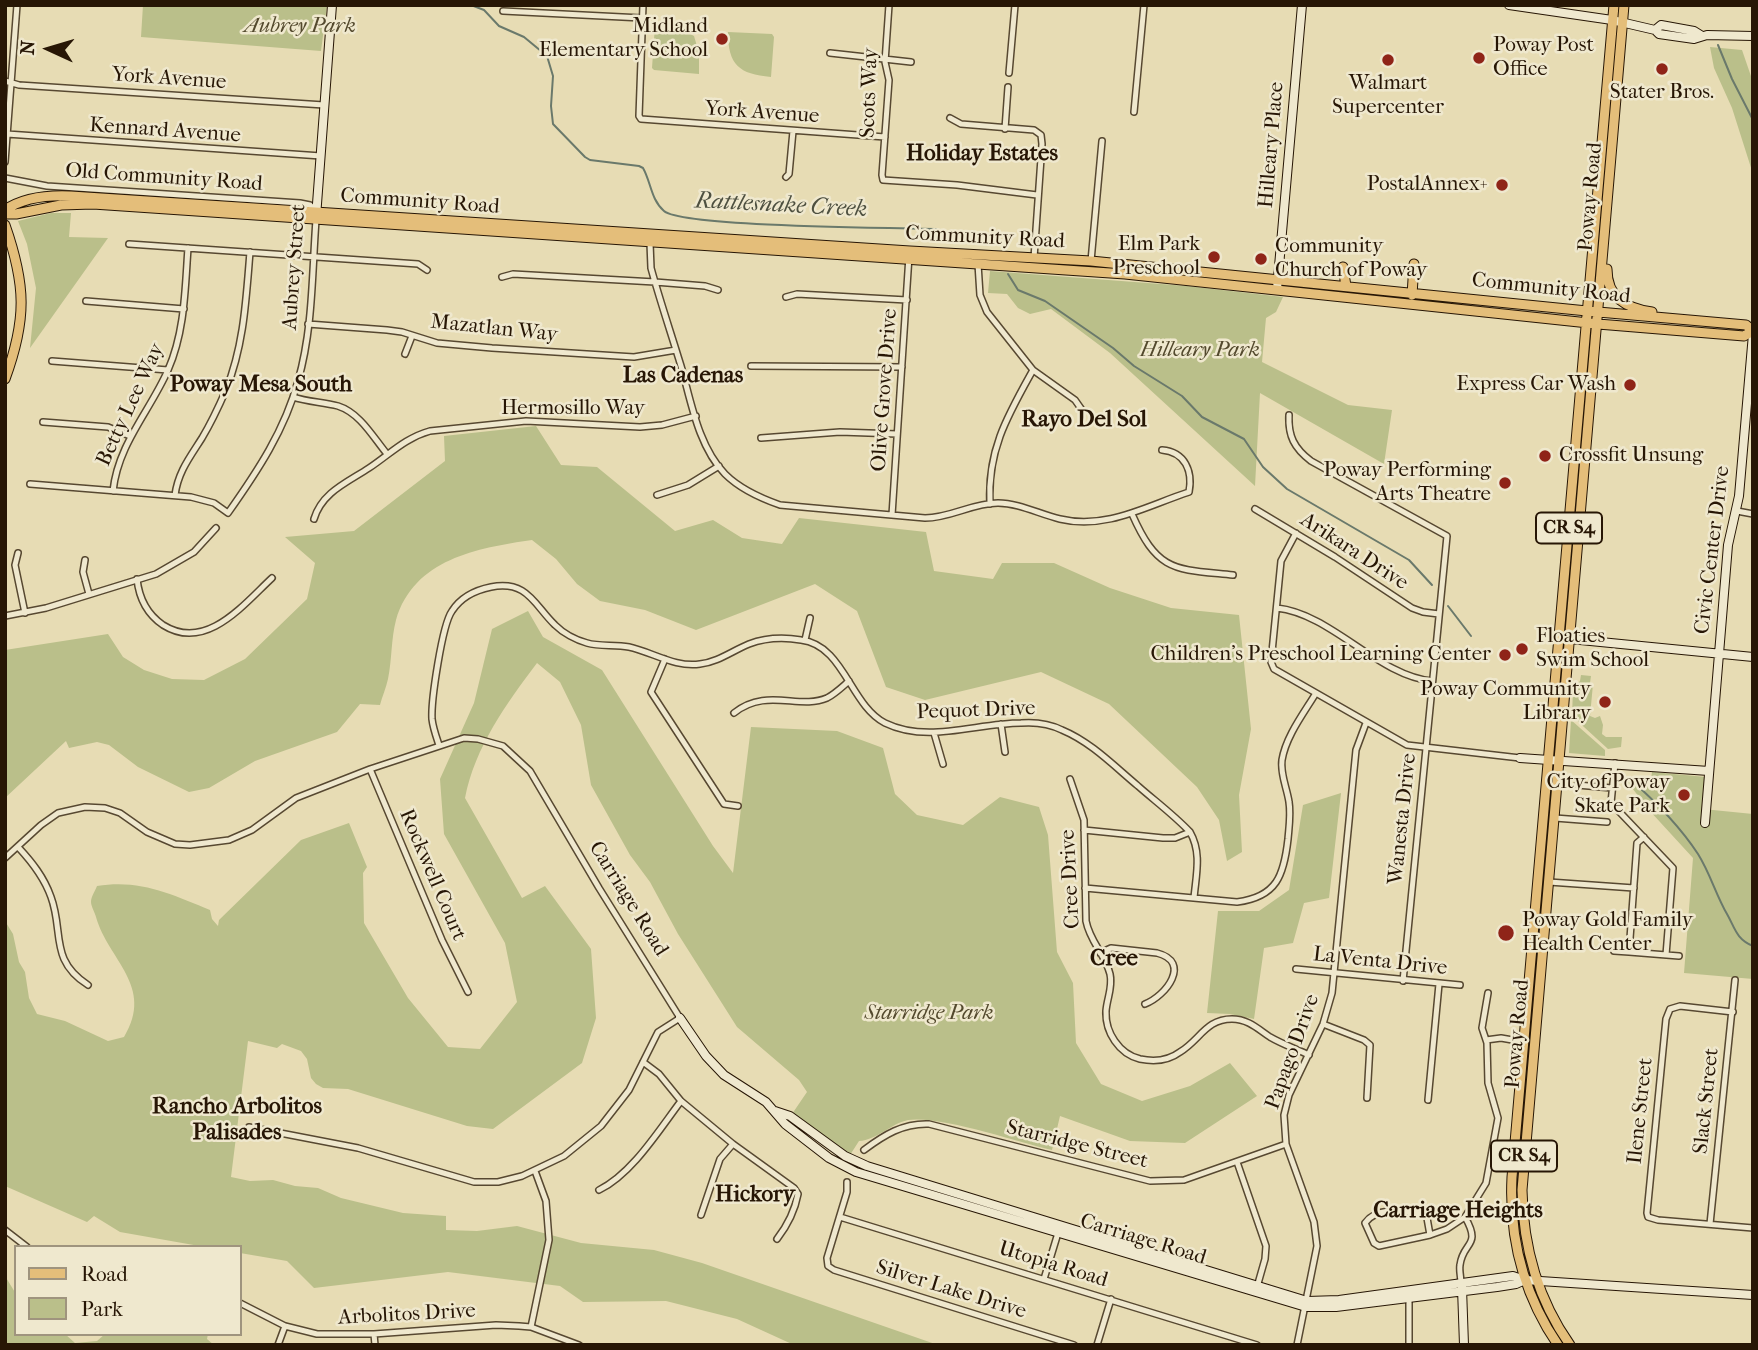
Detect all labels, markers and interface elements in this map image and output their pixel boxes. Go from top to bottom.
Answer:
north arrow [14,14,84,84]
park label: Aubrey Park [244,14,356,40]
place label: Midland Elementary School [539,14,708,64]
marker: Midland Elementary School [714,31,730,47]
place label: Poway Post Office [1493,33,1594,83]
text: N [17,40,40,56]
street label: Scots Way [856,48,884,138]
marker: Poway Post Office [1471,50,1487,66]
marker: Walmart Supercenter [1380,52,1396,68]
marker: Stater Bros. [1654,61,1670,77]
street label: York Avenue [111,62,227,96]
place label: Walmart Supercenter [1332,71,1444,121]
place label: Stater Bros. [1610,80,1714,106]
street label: Hilleary Place [1254,81,1290,209]
street label: York Avenue [704,96,820,130]
street label: Kennard Avenue [88,113,242,149]
district label: Holiday Estates [906,140,1058,168]
street label: Poway Road [1574,141,1608,253]
street label: Old Community Road [65,159,263,197]
place label: PostalAnnex+ [1367,172,1488,198]
marker: PostalAnnex+ [1494,177,1510,193]
street label: Community Road [340,184,500,220]
water label: Rattlesnake Creek [694,188,868,224]
street label: Aubrey Street [278,203,312,331]
street label: Community Road [905,221,1065,255]
place label: Elm Park Preschool [1113,232,1200,282]
place label: Community Church of Poway [1275,234,1427,284]
marker: Elm Park Preschool [1206,249,1222,265]
marker: Community Church of Poway [1253,251,1269,267]
street label: Community Road [1470,268,1632,310]
street label: Olive Grove Drive [867,308,903,472]
street label: Mazatlan Way [429,310,559,348]
park label: Hilleary Park [1140,338,1260,364]
street label: Betty Lee Way [92,340,170,470]
district label: Las Cadenas [623,362,743,390]
district label: Poway Mesa South [170,371,352,399]
place label: Express Car Wash [1456,372,1616,398]
marker: Express Car Wash [1622,377,1638,393]
street label: Hermosillo Way [501,396,645,422]
district label: Rayo Del Sol [1021,406,1147,434]
place label: Crossfit Unsung [1559,443,1703,469]
marker: Crossfit Unsung [1537,448,1553,464]
place label: Poway Performing Arts Theatre [1324,458,1491,508]
street label: Civic Center Drive [1690,464,1736,636]
marker: Poway Performing Arts Theatre [1497,475,1513,491]
street label: Arikara Drive [1295,508,1413,596]
road number: CR S4 [1536,512,1602,544]
place label: Floaties Swim School [1536,624,1649,674]
marker: Floaties Swim School [1514,641,1530,657]
place label: Children's Preschool Learning Center [1150,642,1491,668]
marker: Children's Preschool Learning Center [1497,647,1513,663]
place label: Poway Community Library [1420,677,1591,727]
marker: Poway Community Library [1597,694,1613,710]
street label: Pequot Drive [916,696,1036,726]
street label: Wanesta Drive [1384,752,1422,886]
place label: City of Poway Skate Park [1546,770,1670,820]
marker: City of Poway Skate Park [1676,787,1692,803]
street label: Rockwell Court [393,806,471,944]
street label: Cree Drive [1056,829,1086,929]
street label: Carriage Road [583,837,673,961]
place label: Poway Gold Family Health Center [1522,908,1693,958]
marker: Poway Gold Family Health Center [1496,923,1516,943]
street label: La Venta Drive [1312,942,1448,982]
district label: Cree [1090,945,1138,973]
street label: Poway Road [1501,978,1535,1090]
street label: Papago Drive [1260,991,1326,1113]
park label: Starridge Park [864,1001,994,1027]
street label: Slack Street [1689,1047,1725,1155]
street label: Ilene Street [1623,1057,1659,1165]
district label: Rancho Arbolitos Palisades [152,1093,322,1147]
street label: Starridge Street [1004,1115,1150,1175]
road number: CR S4 [1491,1140,1557,1172]
district label: Hickory [715,1181,795,1209]
district label: Carriage Heights [1373,1197,1543,1225]
street label: Carriage Road [1077,1209,1209,1271]
street label: Utopia Road [995,1236,1111,1294]
legend [14,1245,242,1336]
street label: Silver Lake Drive [873,1255,1029,1325]
text: Road [81,1262,128,1286]
text: Park [81,1297,123,1321]
street label: Arbolitos Drive [338,1299,476,1331]

